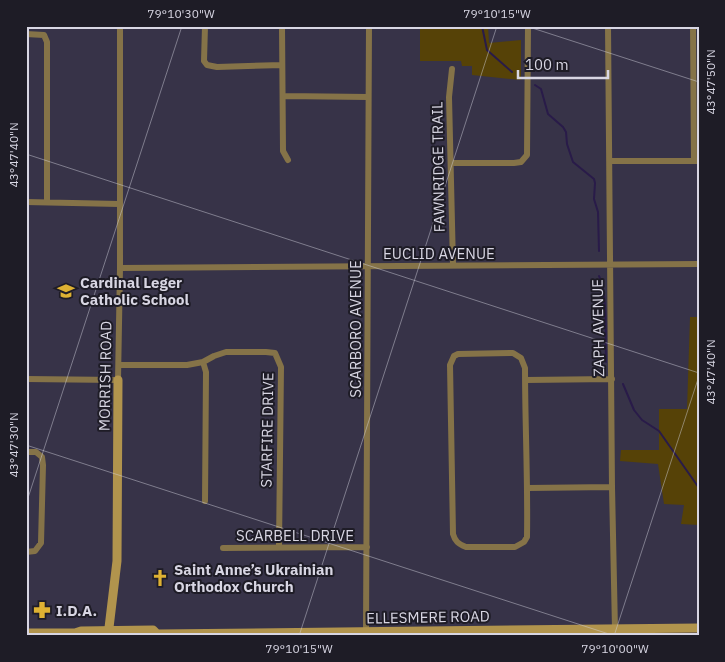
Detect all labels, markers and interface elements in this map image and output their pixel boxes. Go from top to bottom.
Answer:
text: 79°10'30"W [147,6,215,21]
text: 79°10'15"W [463,6,531,21]
scale bar [518,48,608,80]
text: 43°47'50"N [703,49,718,115]
text: 100 m [525,55,569,74]
street label: FAWNRIDGE TRAIL [427,101,449,233]
text: 43°47'40"N [6,122,21,188]
street label: EUCLID AVENUE [383,244,495,263]
street label: SCARBORO AVENUE [346,260,365,398]
place label: Cardinal Leger Catholic School [80,273,189,309]
street label: ZAPH AVENUE [588,279,608,377]
school or university icon: Cardinal Leger Catholic School [56,281,76,301]
street label: MORRISH ROAD [95,321,115,431]
text: 43°47'40"N [703,339,718,405]
street label: STARFIRE DRIVE [256,372,278,488]
text: 43°47'30"N [6,412,21,478]
street label: SCARBELL DRIVE [236,526,354,545]
place label: Saint Anne’s Ukrainian Orthodox Church [174,560,333,596]
church icon: Saint Anne’s Ukrainian Orthodox Church [150,568,170,588]
pharmacy icon: I.D.A. [32,600,52,620]
place label: I.D.A. [56,601,97,620]
street label: ELLESMERE ROAD [366,606,490,628]
text: 79°10'15"W [265,641,333,656]
text: 79°10'00"W [581,641,649,656]

